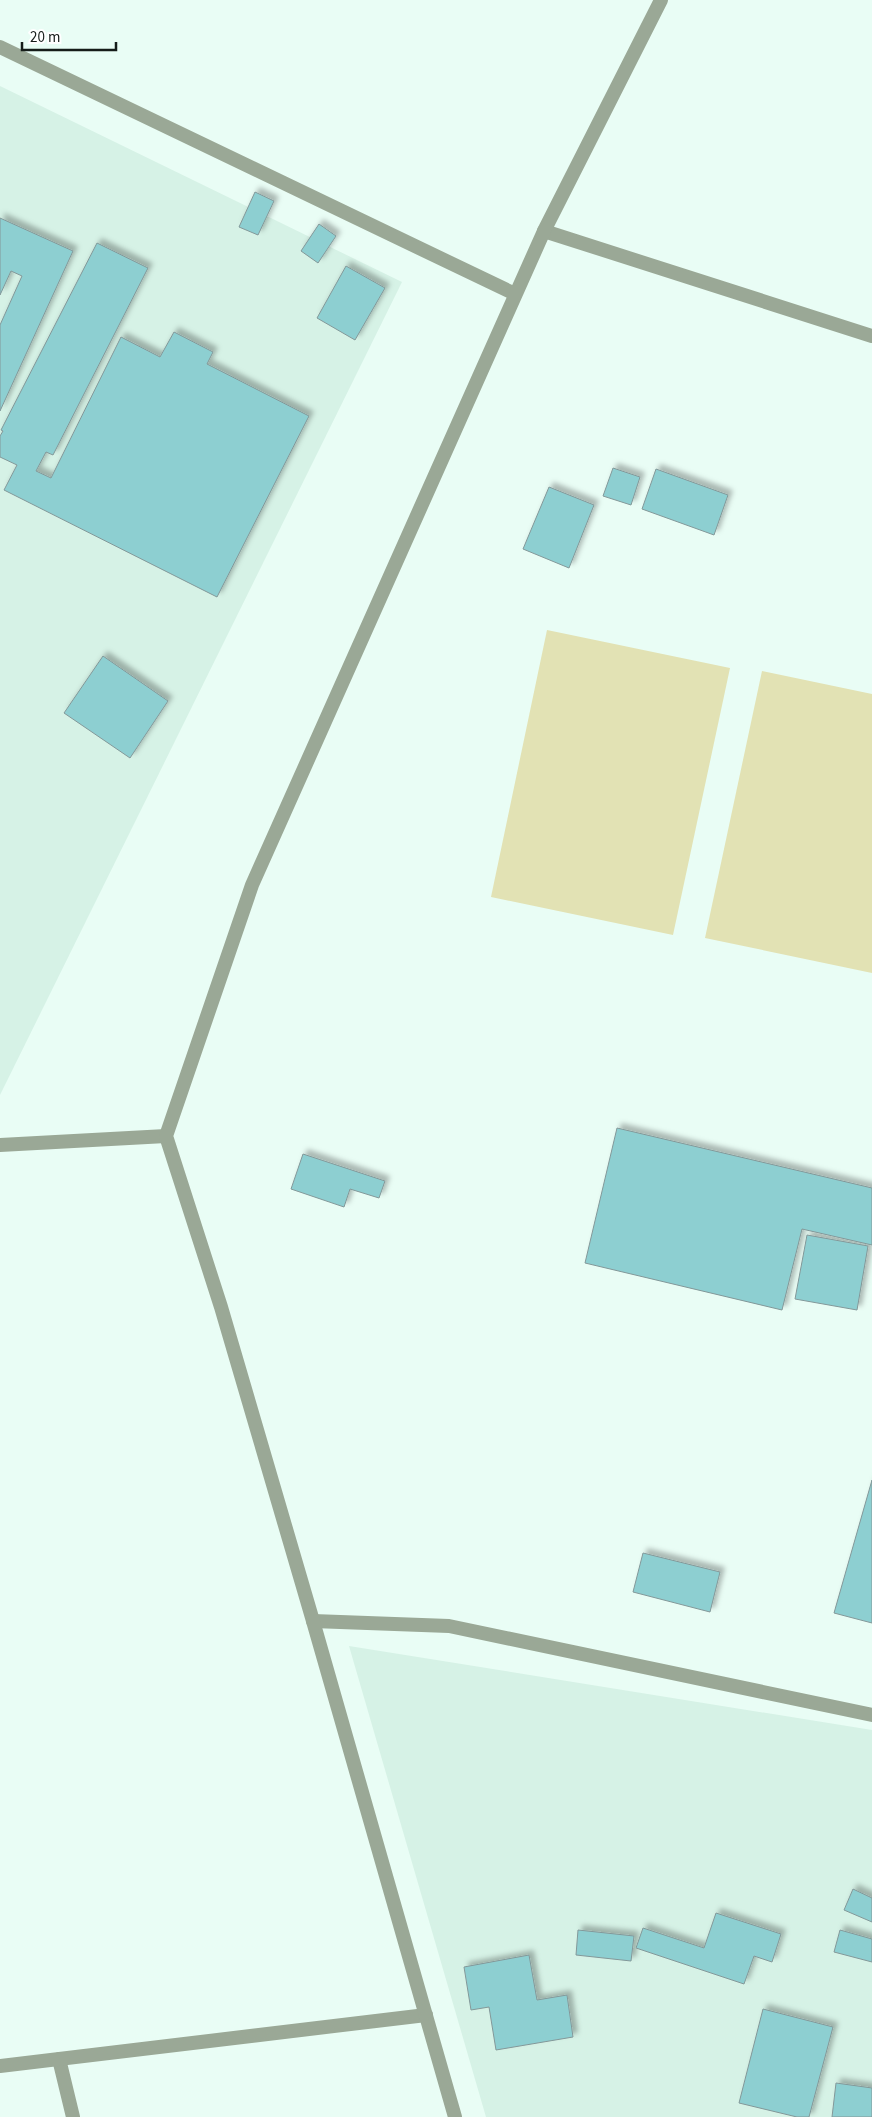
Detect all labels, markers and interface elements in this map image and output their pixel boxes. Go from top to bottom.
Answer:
scale bar [22,20,116,52]
text: 20 m [30,27,60,48]

